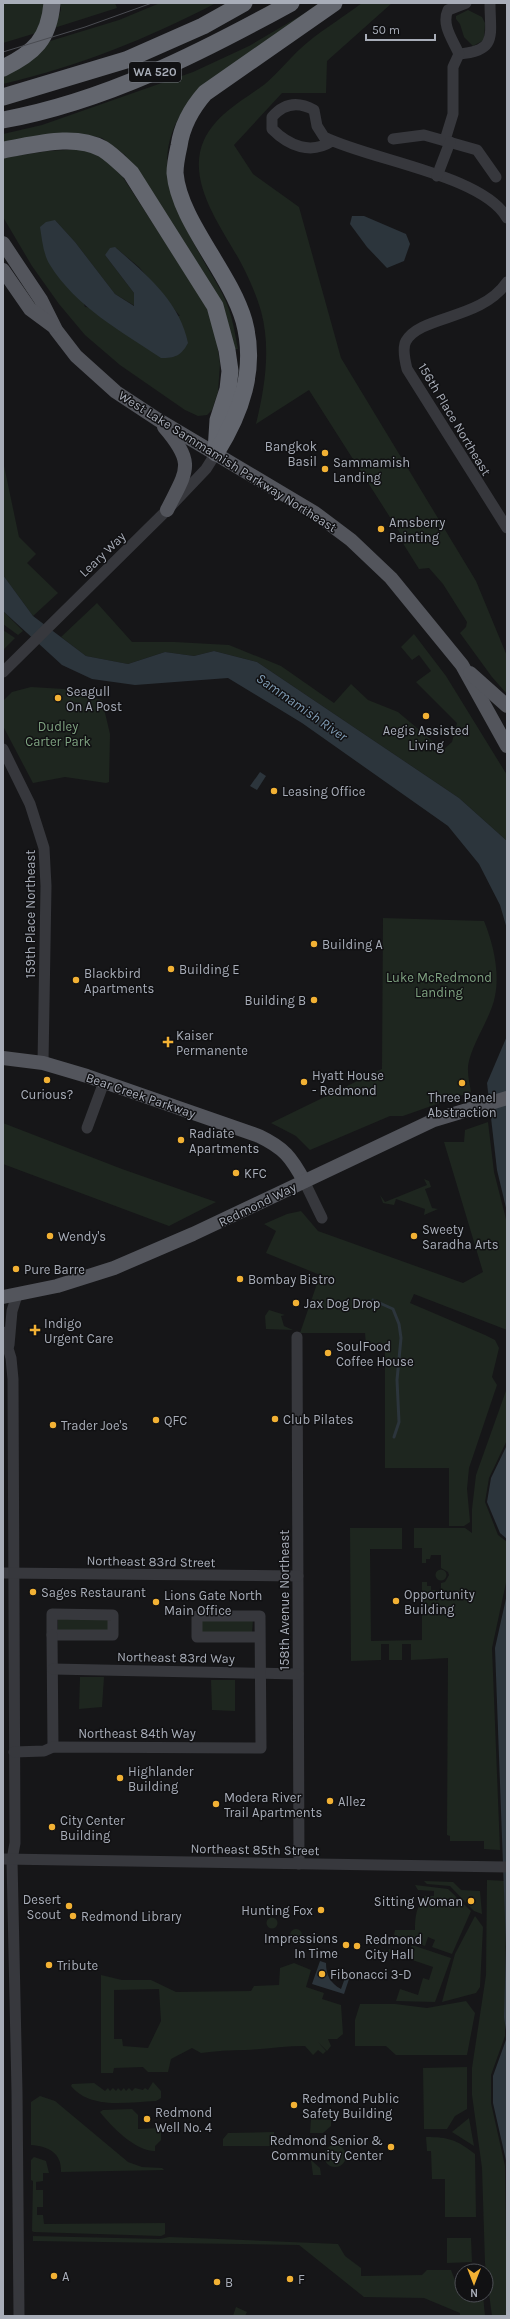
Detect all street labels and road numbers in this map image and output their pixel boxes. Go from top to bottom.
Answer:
road number: WA 520 [129,62,181,82]
street label: 156th Place Northeast [415,360,494,478]
street label: West Lake Sammamish Parkway Northeast [116,388,340,535]
street label: Leary Way [76,529,128,580]
street label: 159th Place Northeast [23,850,38,978]
street label: Bear Creek Parkway [84,1070,198,1121]
street label: Redmond Way [216,1179,299,1230]
street label: 158th Avenue Northeast [277,1530,292,1670]
street label: Northeast 83rd Street [86,1553,216,1570]
street label: Northeast 83rd Way [117,1649,235,1666]
street label: Northeast 84th Way [78,1726,196,1741]
street label: Northeast 85th Street [190,1841,320,1858]

